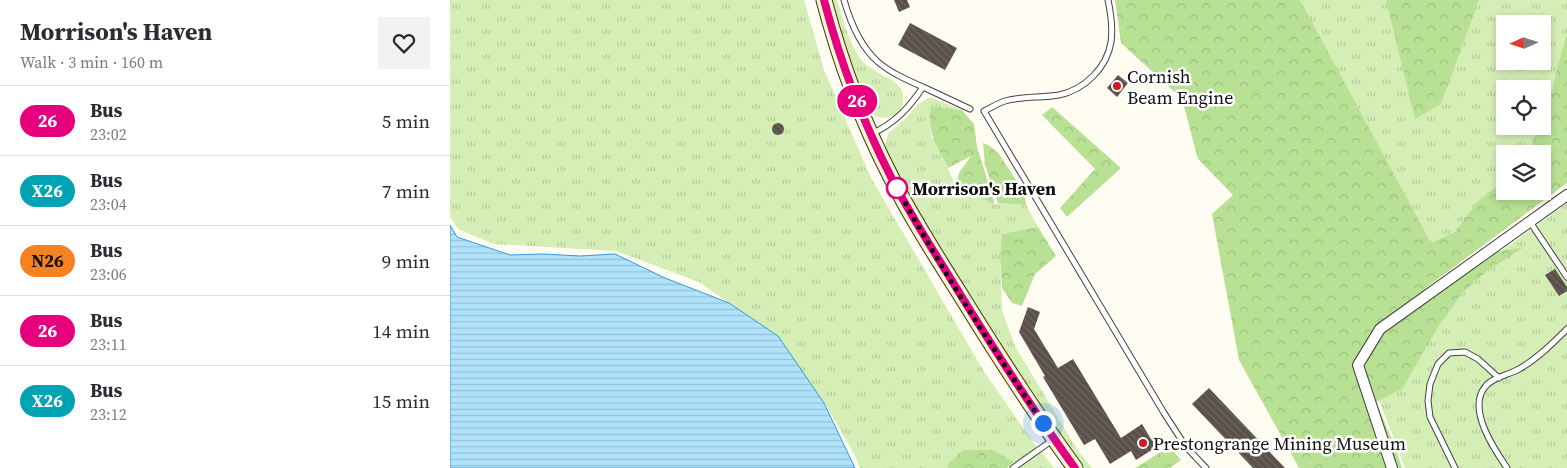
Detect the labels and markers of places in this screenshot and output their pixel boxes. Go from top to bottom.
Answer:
place label: Cornish Beam Engine [1127,64,1233,110]
marker: Cornish Beam Engine [1111,80,1123,92]
place label: Morrison's Haven [912,176,1056,201]
marker: Morrison's Haven [886,177,908,199]
place label: Prestongrange Mining Museum [1153,431,1406,456]
marker: Prestongrange Mining Museum [1137,437,1149,449]

